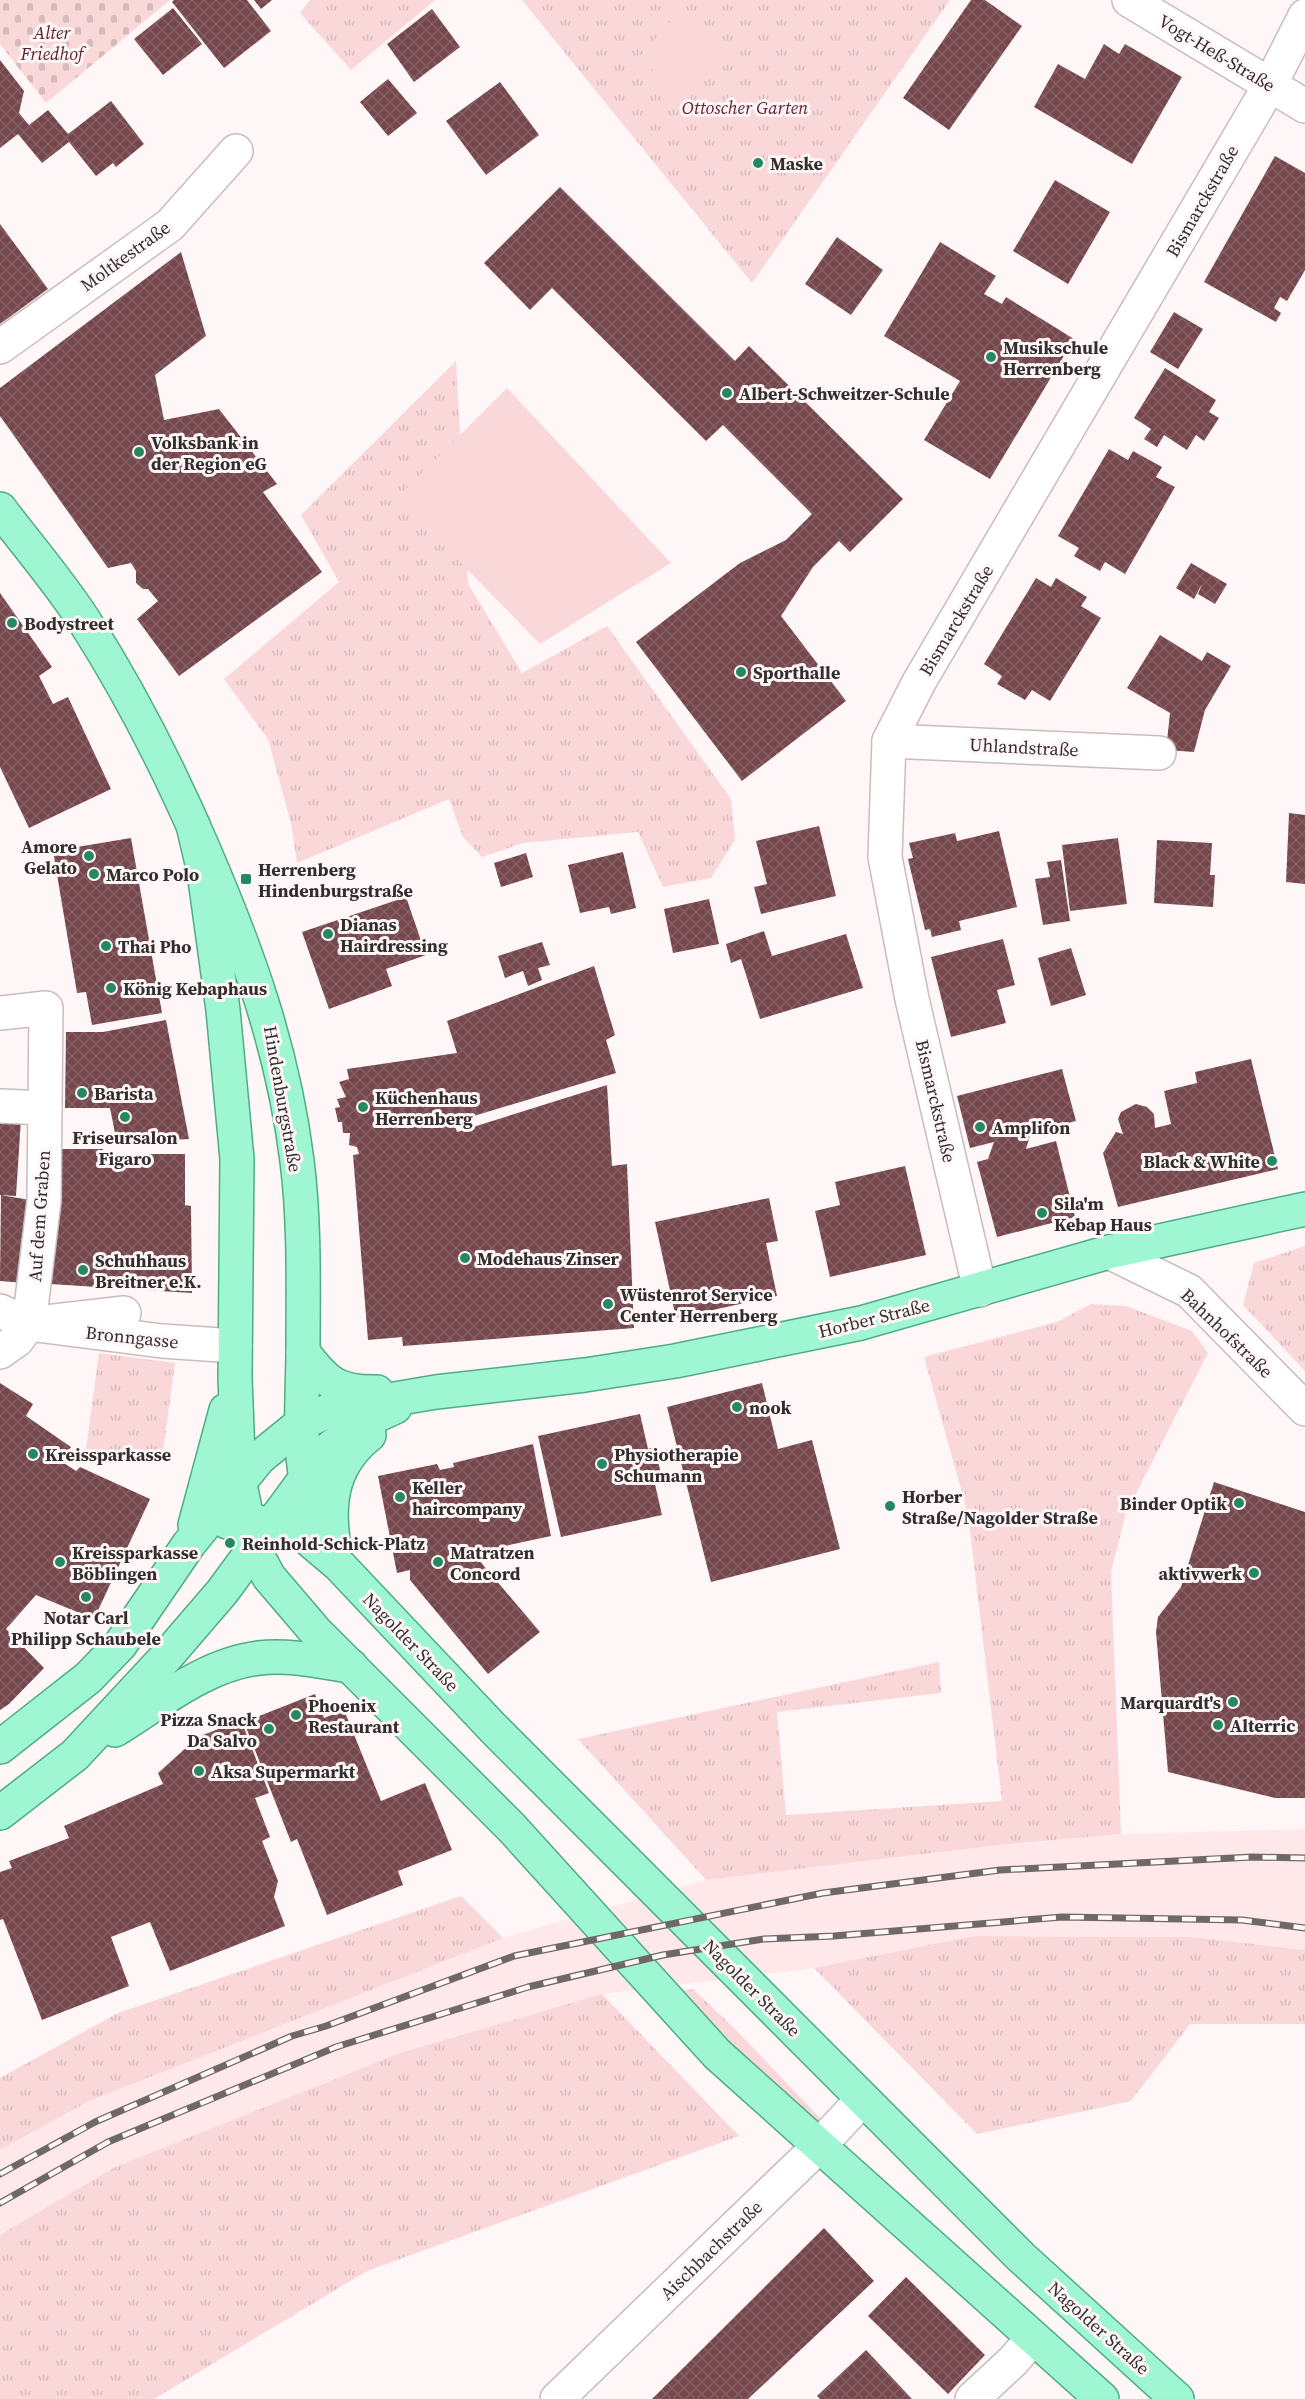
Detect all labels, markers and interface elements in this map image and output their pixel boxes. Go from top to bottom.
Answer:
street label: Vogt-Heß-Straße [1154,8,1280,98]
park label: Alter Friedhof [20,20,87,66]
park label: Ottoscher Garten [682,95,808,120]
street label: Bismarckstraße [1160,140,1244,262]
place label: Maske [770,151,823,176]
marker: Maske [751,156,765,170]
street label: Moltkestraße [75,215,175,297]
place label: Musikschule Herrenberg [1003,335,1108,381]
marker: Musikschule Herrenberg [984,350,998,364]
place label: Albert-Schweitzer-Schule [739,381,950,406]
marker: Albert-Schweitzer-Schule [720,386,734,400]
place label: Volksbank in der Region eG [151,430,267,476]
marker: Volksbank in der Region eG [132,445,146,459]
street label: Bismarckstraße [913,560,999,680]
place label: Bodystreet [24,611,114,636]
marker: Bodystreet [5,616,19,630]
place label: Sporthalle [753,660,840,685]
marker: Sporthalle [734,665,748,679]
street label: Uhlandstraße [969,732,1079,762]
place label: Amore Gelato [21,834,77,880]
marker: Amore Gelato [82,849,96,863]
place label: Herrenberg Hindenburgstraße [258,857,413,903]
place label: Marco Polo [106,862,199,887]
marker: Marco Polo [87,867,101,881]
marker: Herrenberg Hindenburgstraße [239,872,253,886]
place label: Dianas Hairdressing [340,912,448,958]
marker: Dianas Hairdressing [321,927,335,941]
place label: Thai Pho [118,934,192,959]
marker: Thai Pho [99,939,113,953]
place label: König Kebaphaus [123,976,267,1001]
marker: König Kebaphaus [104,981,118,995]
street label: Hindenburgstraße [258,1024,308,1174]
street label: Bismarckstraße [910,1037,962,1165]
place label: Barista [94,1081,154,1106]
place label: Küchenhaus Herrenberg [375,1085,478,1131]
marker: Barista [75,1086,89,1100]
marker: Küchenhaus Herrenberg [356,1100,370,1114]
marker: Friseursalon Figaro [118,1110,132,1124]
place label: Amplifon [992,1115,1070,1140]
marker: Amplifon [973,1120,987,1134]
place label: Friseursalon Figaro [72,1125,178,1171]
street label: Auf dem Graben [22,1149,56,1283]
place label: Black & White [1143,1149,1260,1174]
marker: Black & White [1265,1154,1279,1168]
place label: Sila'm Kebap Haus [1054,1191,1152,1237]
marker: Sila'm Kebap Haus [1035,1206,1049,1220]
place label: Modehaus Zinser [477,1246,620,1271]
place label: Schuhhaus Breitner e.K. [95,1248,202,1294]
marker: Modehaus Zinser [458,1251,472,1265]
marker: Schuhhaus Breitner e.K. [76,1263,90,1277]
place label: Wüstenrot Service Center Herrenberg [620,1282,778,1328]
street label: Bahnhofstraße [1175,1283,1279,1383]
street label: Horber Straße [816,1292,932,1344]
marker: Wüstenrot Service Center Herrenberg [601,1297,615,1311]
street label: Bronngasse [84,1320,180,1354]
place label: nook [749,1395,792,1420]
marker: nook [730,1400,744,1414]
place label: Kreissparkasse [45,1442,171,1467]
place label: Physiotherapie Schumann [614,1442,739,1488]
marker: Kreissparkasse [26,1447,40,1461]
marker: Physiotherapie Schumann [595,1457,609,1471]
place label: Keller haircompany [412,1475,523,1521]
place label: Horber Straße/Nagolder Straße [902,1484,1098,1530]
marker: Keller haircompany [393,1490,407,1504]
place label: Binder Optik [1120,1491,1227,1516]
marker: Binder Optik [1232,1496,1246,1510]
marker: Horber Straße/Nagolder Straße [883,1499,897,1513]
place label: Reinhold-Schick-Platz [242,1531,425,1556]
marker: Reinhold-Schick-Platz [223,1536,237,1550]
place label: Kreissparkasse Böblingen [72,1540,198,1586]
place label: Matratzen Concord [450,1540,535,1586]
marker: Kreissparkasse Böblingen [53,1555,67,1569]
marker: Matratzen Concord [431,1555,445,1569]
place label: aktivwerk [1158,1561,1242,1586]
marker: aktivwerk [1247,1566,1261,1580]
street label: Nagolder Straße [357,1587,465,1697]
marker: Notar Carl Philipp Schaubele [79,1590,93,1604]
place label: Notar Carl Philipp Schaubele [11,1605,161,1651]
place label: Marquardt's [1120,1690,1221,1715]
place label: Phoenix Restaurant [308,1693,400,1739]
marker: Marquardt's [1226,1695,1240,1709]
place label: Pizza Snack Da Salvo [160,1707,257,1753]
marker: Phoenix Restaurant [289,1708,303,1722]
place label: Alterric [1230,1713,1295,1738]
marker: Alterric [1211,1718,1225,1732]
marker: Pizza Snack Da Salvo [262,1722,276,1736]
place label: Aksa Supermarkt [211,1759,356,1784]
marker: Aksa Supermarkt [192,1764,206,1778]
street label: Nagolder Straße [698,1934,806,2042]
street label: Aischbachstraße [654,2195,768,2305]
street label: Nagolder Straße [1043,2276,1155,2380]

